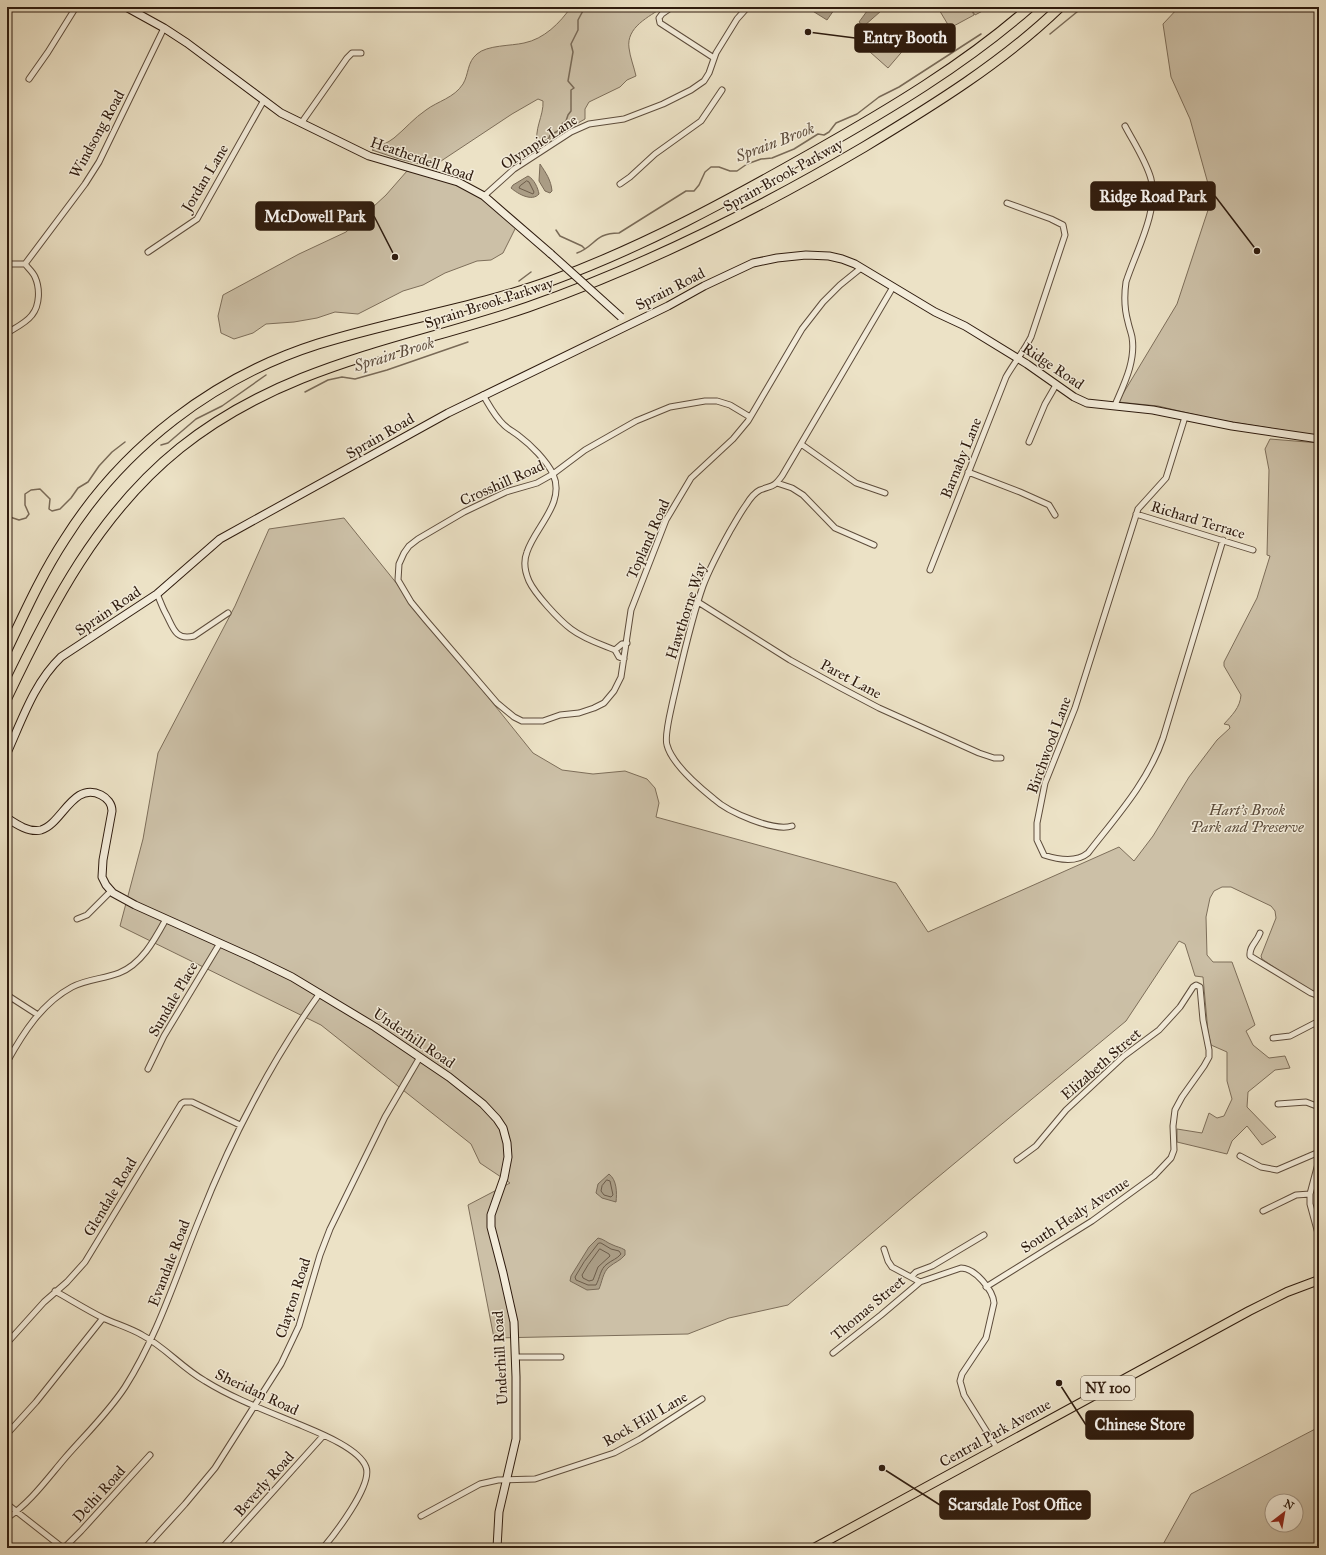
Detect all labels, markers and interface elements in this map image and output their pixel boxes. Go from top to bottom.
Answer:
callout: Entry Booth [855,24,955,52]
text: Entry Booth [863,28,947,48]
street label: Windsong Road [66,87,129,181]
street label: Olympic Lane [497,111,581,173]
water label: Sprain Brook [732,118,817,167]
street label: Heatherdell Road [368,133,476,185]
street label: Sprain Brook Parkway [720,134,847,215]
street label: Jordan Lane [177,141,233,217]
callout: Ridge Road Park [1091,182,1215,210]
text: Ridge Road Park [1099,187,1207,207]
callout: McDowell Park [256,202,374,230]
text: McDowell Park [264,207,366,226]
street label: Sprain Road [632,264,708,314]
street label: Sprain Brook Parkway [422,273,557,332]
water label: Sprain Brook [351,333,437,376]
street label: Ridge Road [1019,339,1088,393]
street label: Sprain Road [343,409,418,463]
street label: Barnaby Lane [937,415,985,501]
street label: Crosshill Road [457,456,547,510]
street label: Topland Road [622,496,674,582]
street label: Richard Terrace [1149,497,1247,543]
street label: Hawthorne Way [662,560,710,661]
street label: Sprain Road [72,582,145,640]
street label: Paret Lane [817,655,885,703]
street label: Birchwood Lane [1023,694,1075,796]
park label: Hart's Brook Park and Preserve [1190,801,1304,836]
street label: Sundale Place [144,958,202,1040]
street label: Underhill Road [370,1004,459,1072]
street label: Elizabeth Street [1057,1024,1145,1104]
street label: Glendale Road [79,1154,141,1240]
street label: South Healy Avenue [1017,1173,1133,1257]
street label: Evandale Road [144,1217,194,1309]
street label: Clayton Road [271,1255,315,1341]
street label: Thomas Street [827,1271,909,1344]
street label: Underhill Road [489,1310,511,1406]
street label: Sheridan Road [212,1365,302,1419]
road number: NY 100 [1081,1376,1135,1400]
street label: Rock Hill Lane [599,1387,691,1451]
street label: Central Park Avenue [936,1395,1054,1471]
callout: Chinese Store [1086,1411,1193,1439]
text: Chinese Store [1094,1415,1186,1434]
street label: Beverly Road [230,1448,298,1520]
street label: Delhi Road [69,1462,129,1526]
callout: Scarsdale Post Office [940,1491,1090,1519]
north arrow [1264,1493,1304,1533]
text: Scarsdale Post Office [948,1495,1082,1514]
text: N [1282,1497,1297,1513]

